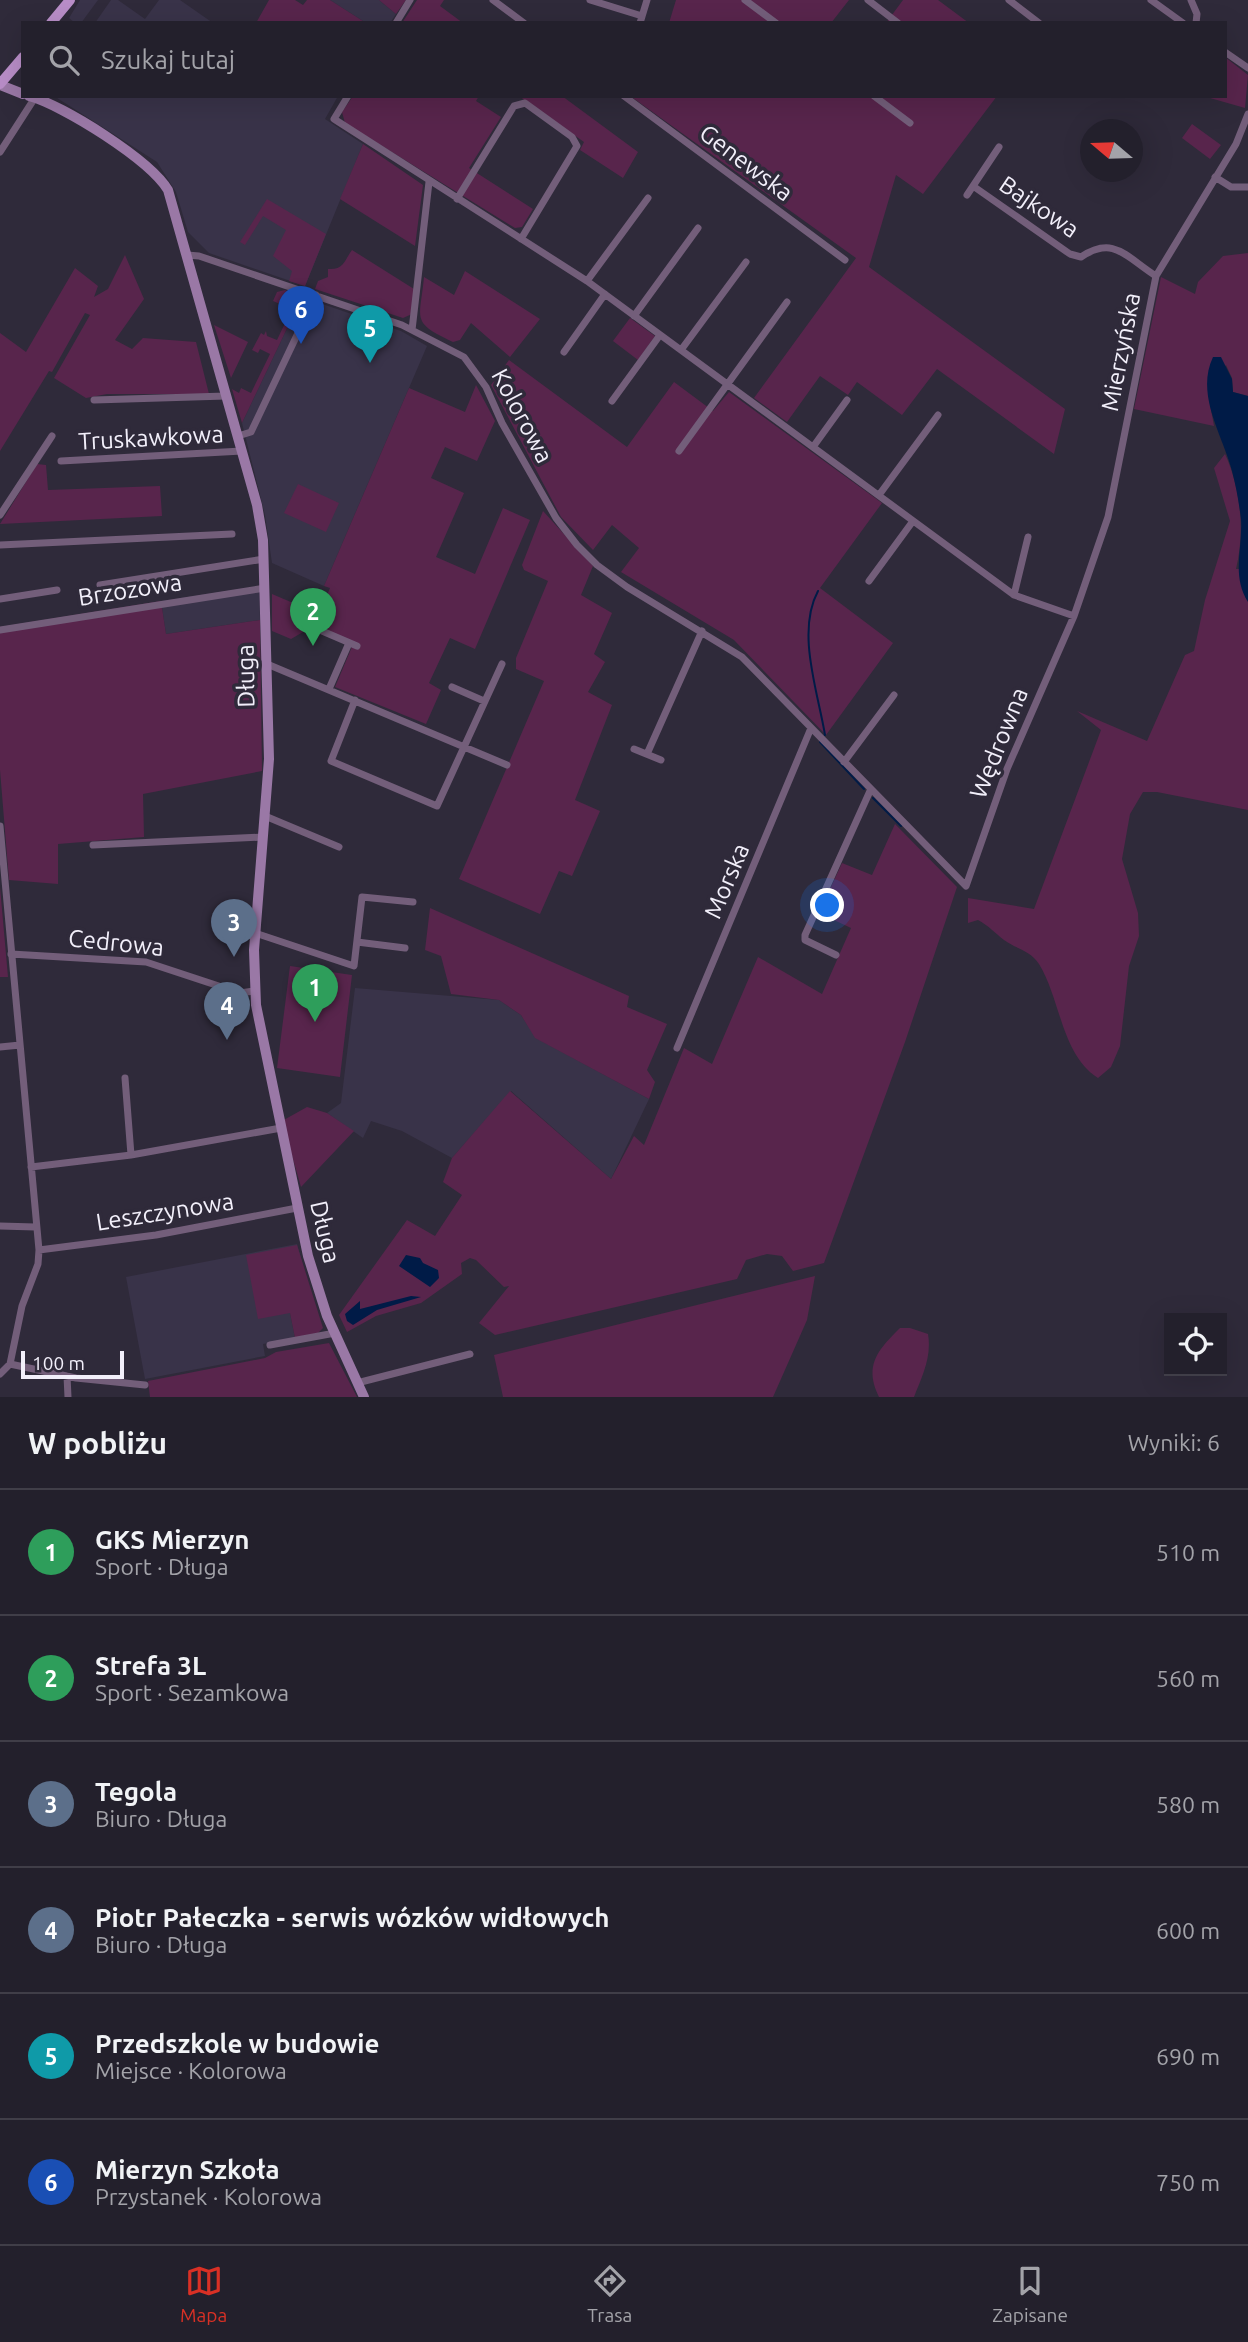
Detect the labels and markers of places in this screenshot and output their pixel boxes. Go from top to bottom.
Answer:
pin: 6 [278,286,324,344]
pin: 5 [347,305,393,363]
pin: 2 [290,588,336,646]
pin: 3 [211,899,257,957]
pin: 1 [292,964,338,1022]
pin: 4 [204,982,250,1040]

